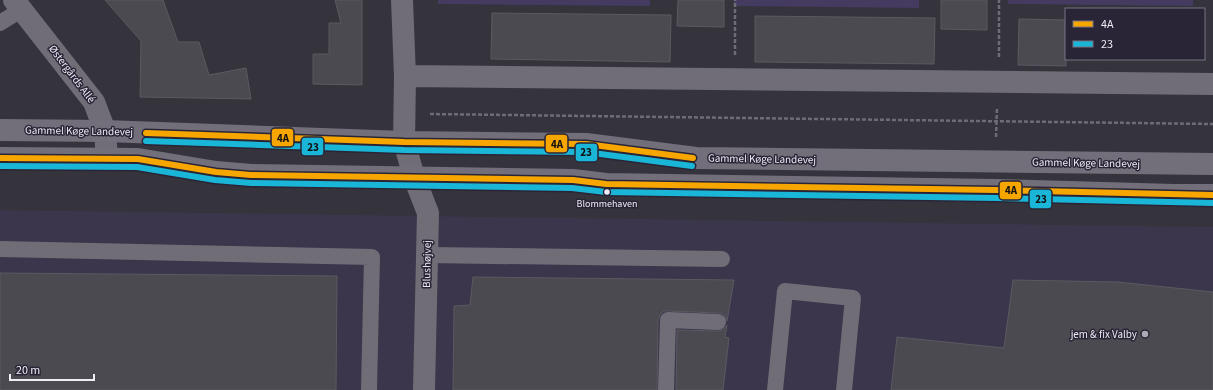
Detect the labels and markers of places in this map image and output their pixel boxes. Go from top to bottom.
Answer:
marker: Blommehaven [602,187,612,197]
place label: Blommehaven [577,197,637,211]
place label: jem & fix Valby [1070,327,1137,342]
marker: jem & fix Valby [1140,329,1150,339]

